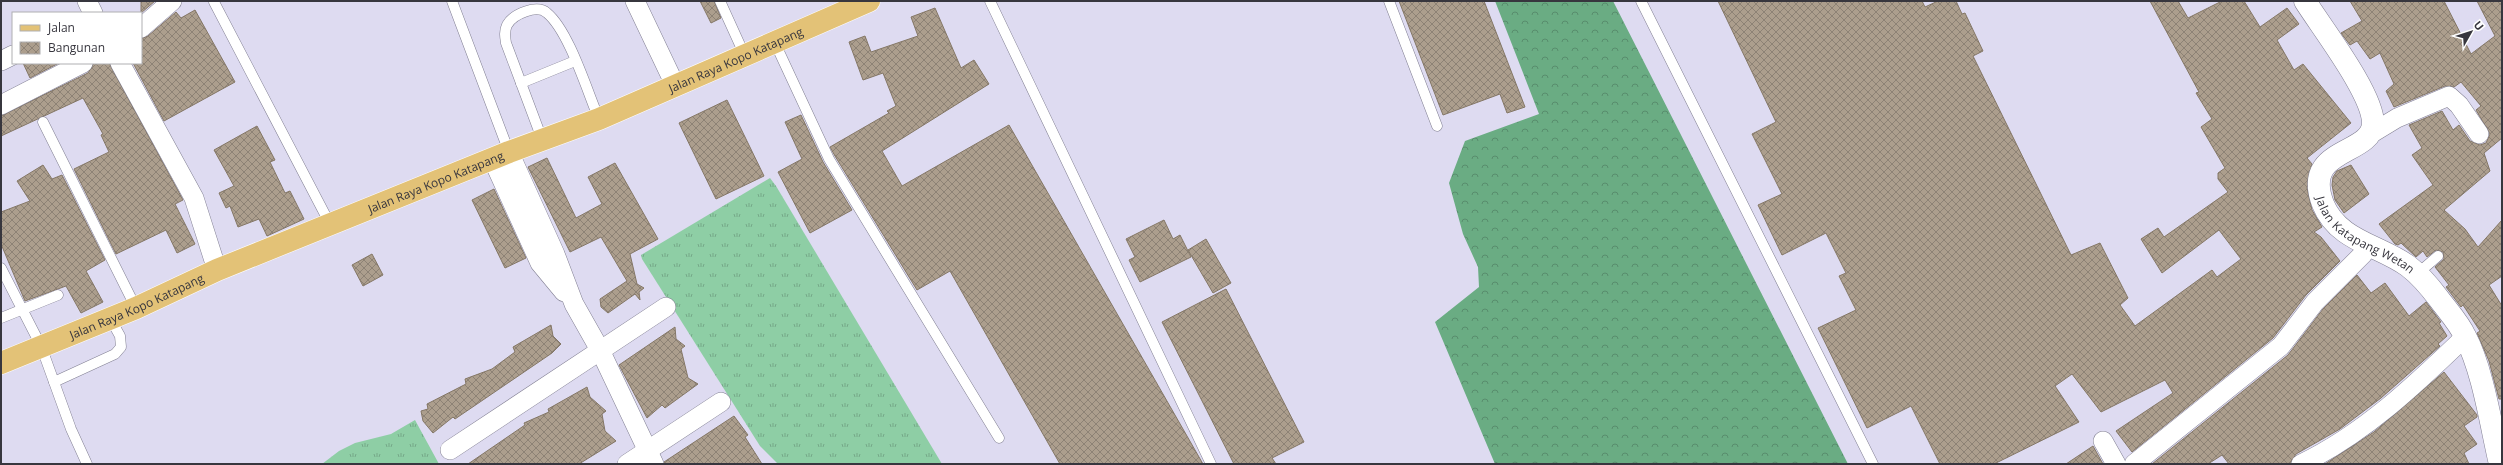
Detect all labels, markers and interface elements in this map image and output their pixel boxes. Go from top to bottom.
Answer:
legend [12,12,142,64]
north arrow [2451,12,2491,52]
text: U [2471,17,2488,33]
text: Jalan [47,19,75,36]
street label: Jalan Raya Kopo Katapang [665,22,806,97]
text: Bangunan [48,39,105,56]
street label: Jalan Raya Kopo Katapang [364,146,506,217]
street label: Jalan Katapang Wetan [2312,193,2419,277]
street label: Jalan Raya Kopo Katapang [66,269,207,343]

